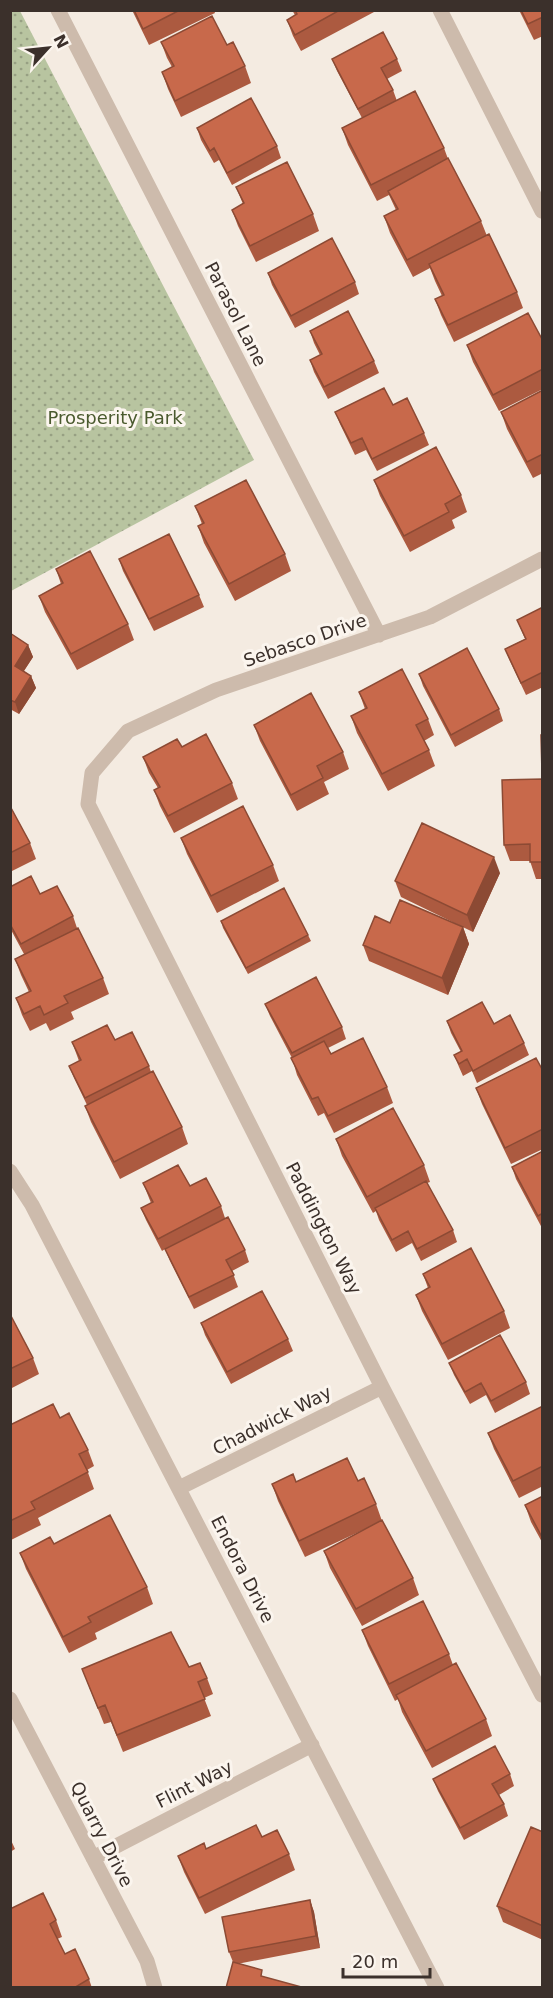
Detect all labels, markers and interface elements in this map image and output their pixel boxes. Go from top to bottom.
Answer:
north arrow [18,18,78,78]
text: N [49,31,72,52]
street label: Parasol Lane [201,258,271,370]
park label: Prosperity Park [47,407,183,428]
street label: Sebasco Drive [241,609,369,671]
street label: Paddington Way [282,1159,366,1298]
street label: Chadwick Way [209,1381,335,1459]
street label: Endora Drive [207,1512,279,1626]
street label: Flint Way [152,1756,236,1812]
street label: Quarry Drive [66,1778,138,1890]
scale bar [343,1941,430,1979]
text: 20 m [352,1951,398,1972]

